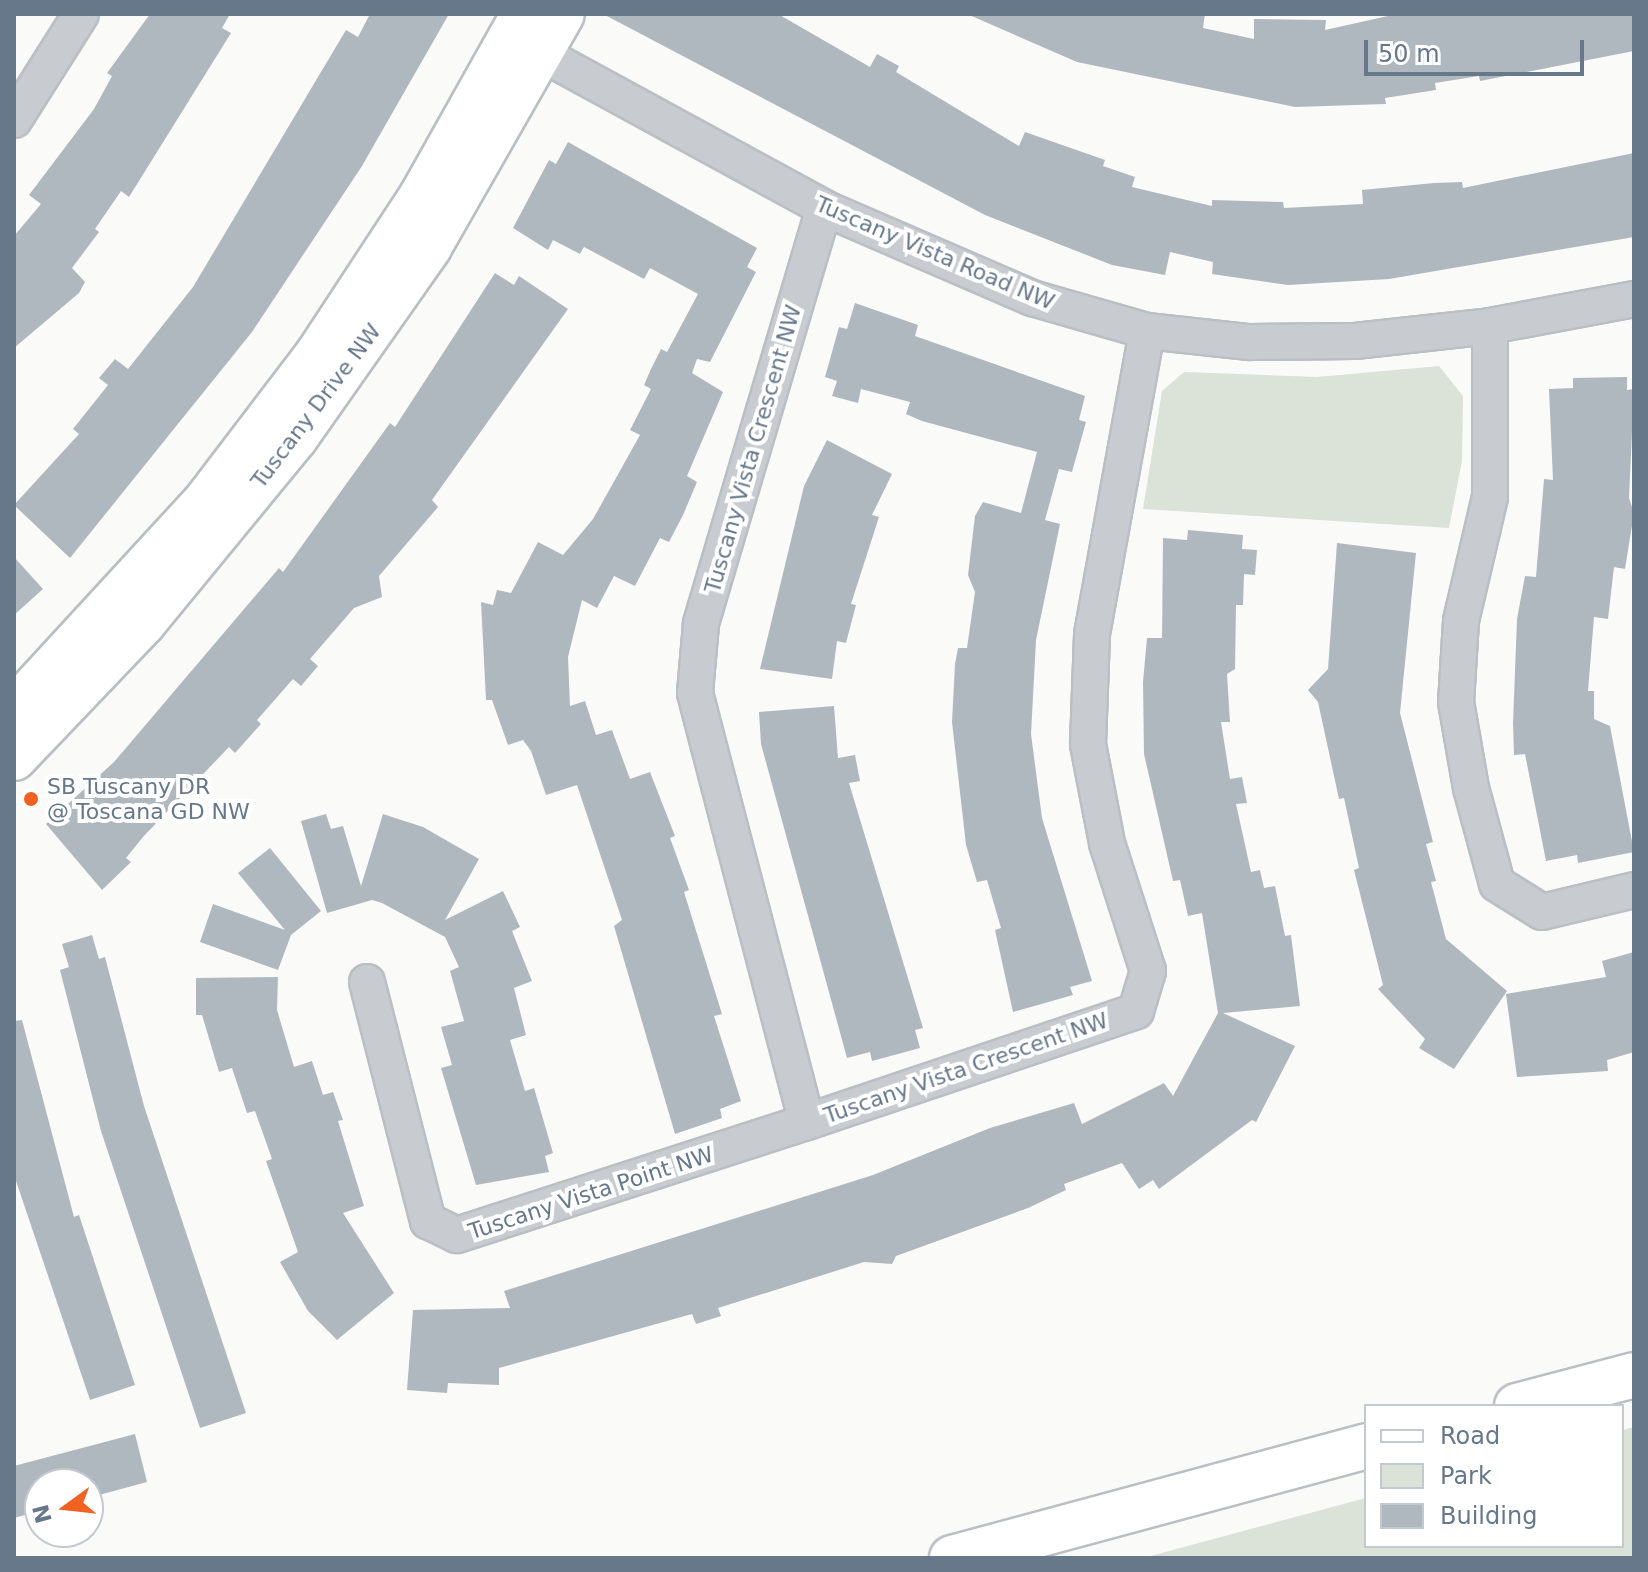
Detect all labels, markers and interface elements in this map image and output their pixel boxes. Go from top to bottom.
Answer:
scale bar [1368,24,1588,74]
text: 50 m [1378,40,1440,68]
street label: Tuscany Vista Road NW [812,191,1058,315]
street label: Tuscany Vista Crescent NW [699,302,807,596]
street label: Tuscany Drive NW [246,319,386,493]
place label: SB Tuscany DR @ Toscana GD NW [47,773,250,824]
marker: SB Tuscany DR @ Toscana GD NW [22,790,40,808]
street label: Tuscany Vista Crescent NW [821,1007,1111,1129]
street label: Tuscany Vista Point NW [465,1141,717,1245]
legend [1364,1404,1624,1548]
text: Road [1440,1422,1500,1450]
text: Park [1440,1462,1492,1490]
north arrow [24,1468,104,1548]
text: N [28,1502,57,1526]
text: Building [1440,1502,1537,1530]

